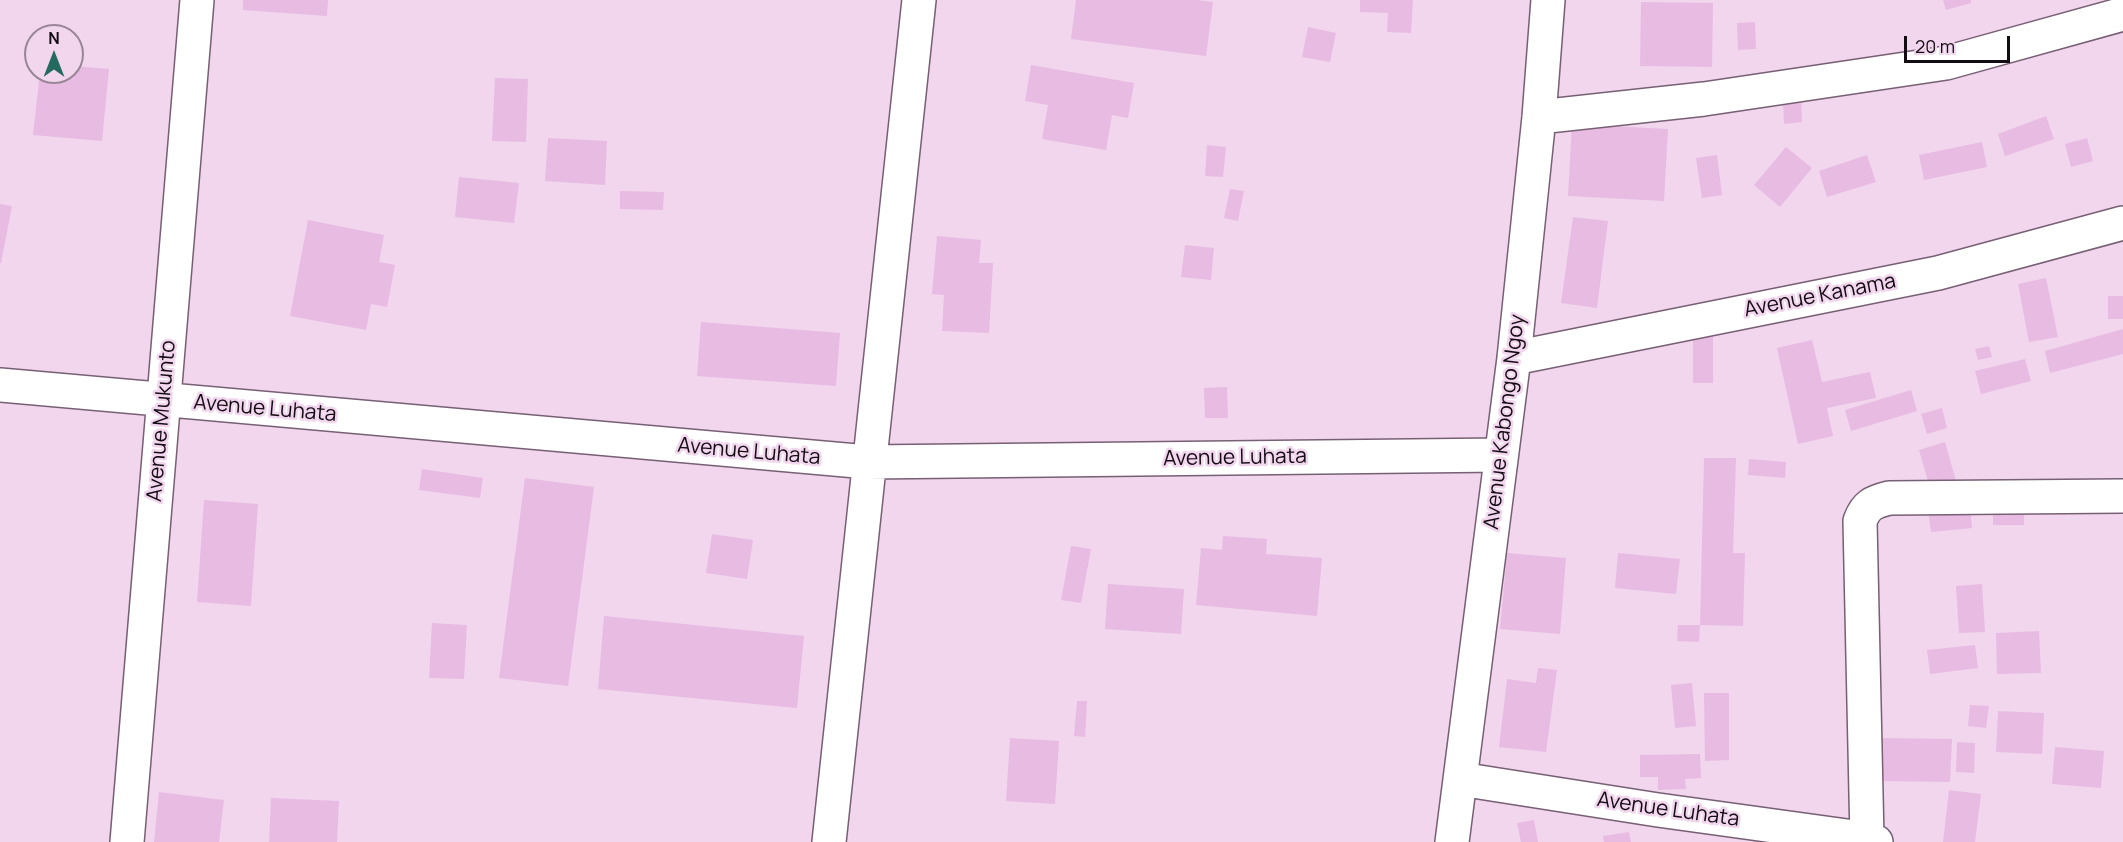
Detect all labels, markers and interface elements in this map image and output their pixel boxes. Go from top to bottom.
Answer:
north arrow [24,24,84,84]
scale bar [1907,24,2014,62]
text: N [48,27,60,49]
text: 20 m [1915,34,1955,58]
street label: Avenue Kanama [1742,269,1898,323]
street label: Avenue Kabongo Ngoy [1479,313,1531,531]
street label: Avenue Mukunto [142,339,182,503]
street label: Avenue Luhata [192,390,338,428]
street label: Avenue Luhata [676,433,822,471]
street label: Avenue Luhata [1163,444,1307,472]
street label: Avenue Luhata [1595,788,1741,832]

